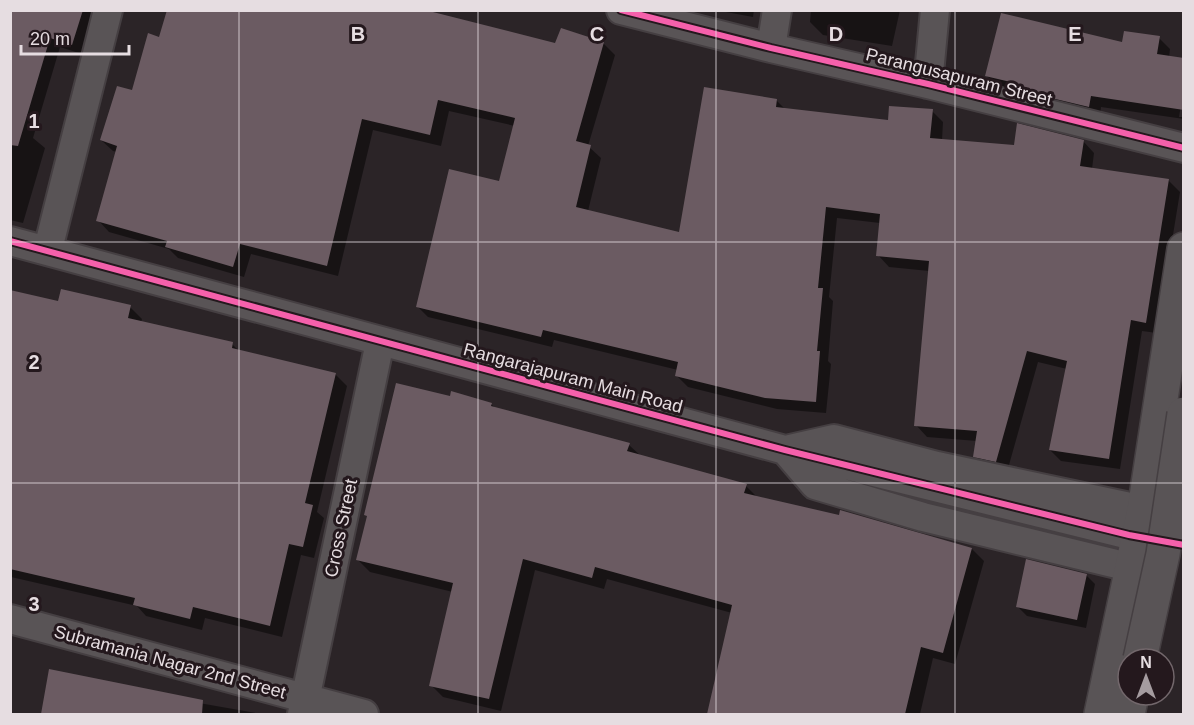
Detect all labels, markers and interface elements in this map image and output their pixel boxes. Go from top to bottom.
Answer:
scale bar [21,18,129,56]
text: B [351,23,365,45]
text: C [590,23,604,45]
text: D [829,23,843,45]
text: E [1068,23,1082,45]
text: 20 m [30,29,70,49]
street label: Parangusapuram Street [864,44,1054,110]
text: 1 [28,110,40,132]
street label: Rangarajapuram Main Road [461,339,685,417]
text: 2 [28,351,40,373]
street label: Cross Street [321,477,361,579]
text: 3 [28,593,40,615]
street label: Subramania Nagar 2nd Street [52,621,288,703]
north arrow [1116,647,1176,707]
text: N [1140,654,1152,671]

